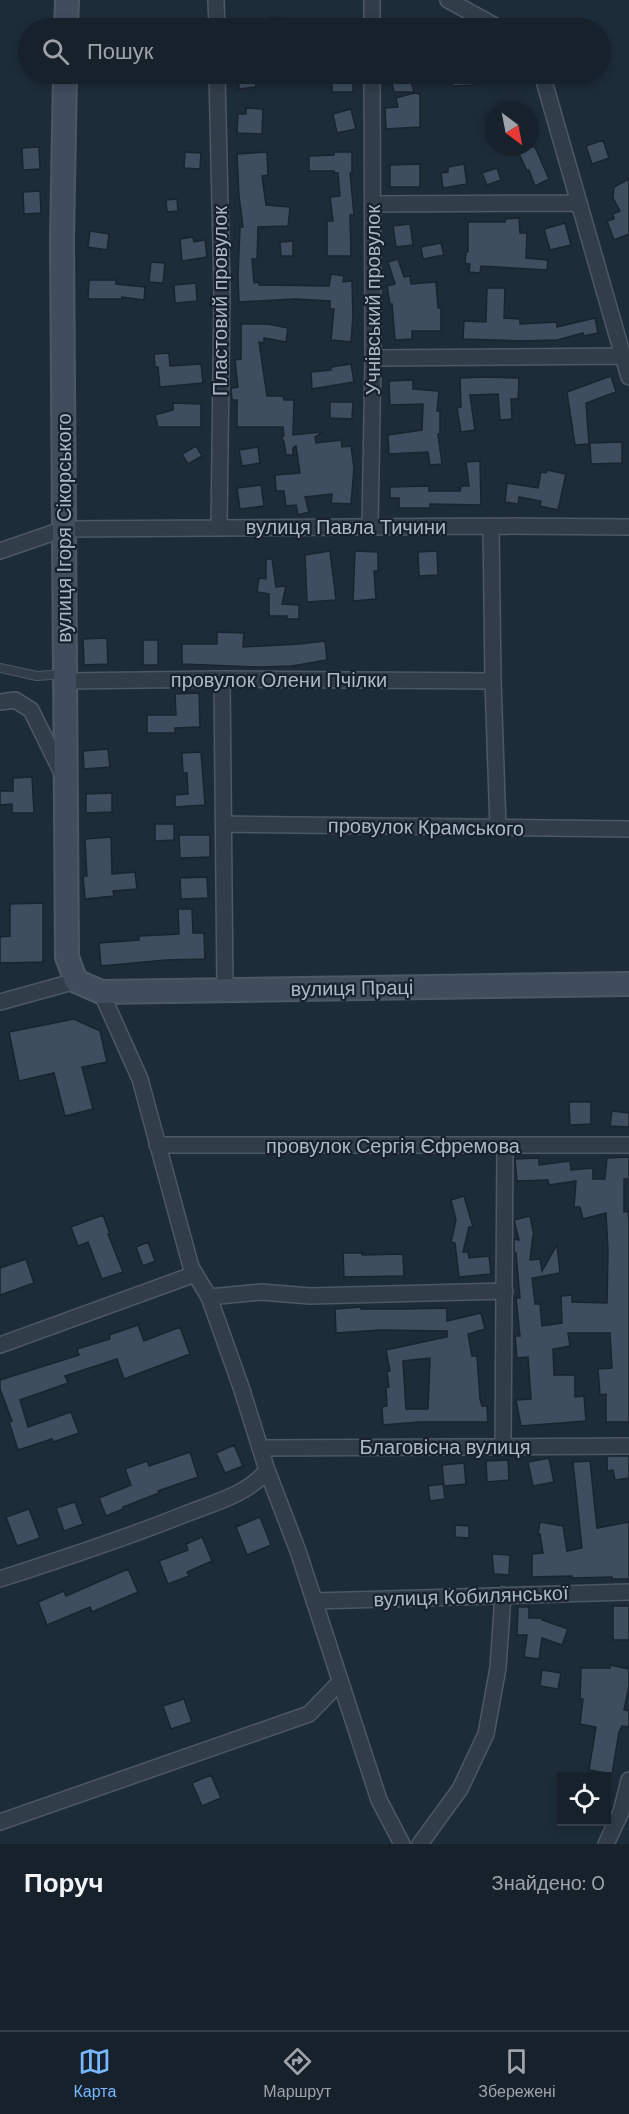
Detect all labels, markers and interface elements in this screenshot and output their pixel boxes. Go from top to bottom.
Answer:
search box [18,18,611,84]
icon: search [39,35,72,68]
text: Пошук [87,37,153,66]
north arrow [485,102,539,156]
street label: Учнівський провулок [360,205,386,395]
street label: Пластовий провулок [207,206,233,396]
street label: вулиця Ігоря Сікорського [51,413,77,643]
street label: вулиця Павла Тичини [246,514,446,540]
street label: провулок Олени Пчілки [171,667,387,693]
street label: провулок Крамського [328,812,524,842]
street label: вулиця Праці [290,974,414,1002]
street label: провулок Сергія Єфремова [266,1133,521,1159]
street label: Благовісна вулиця [359,1434,531,1460]
street label: вулиця Кобилянської [373,1580,569,1612]
map controls [557,1772,611,1826]
button: locate [557,1772,611,1826]
text: Поруч [24,1866,104,1900]
text: Знайдено: 0 [492,1870,605,1896]
tab: Карта [73,2045,116,2102]
tab: Маршрут [263,2045,331,2102]
tab: Збережені [478,2045,556,2102]

